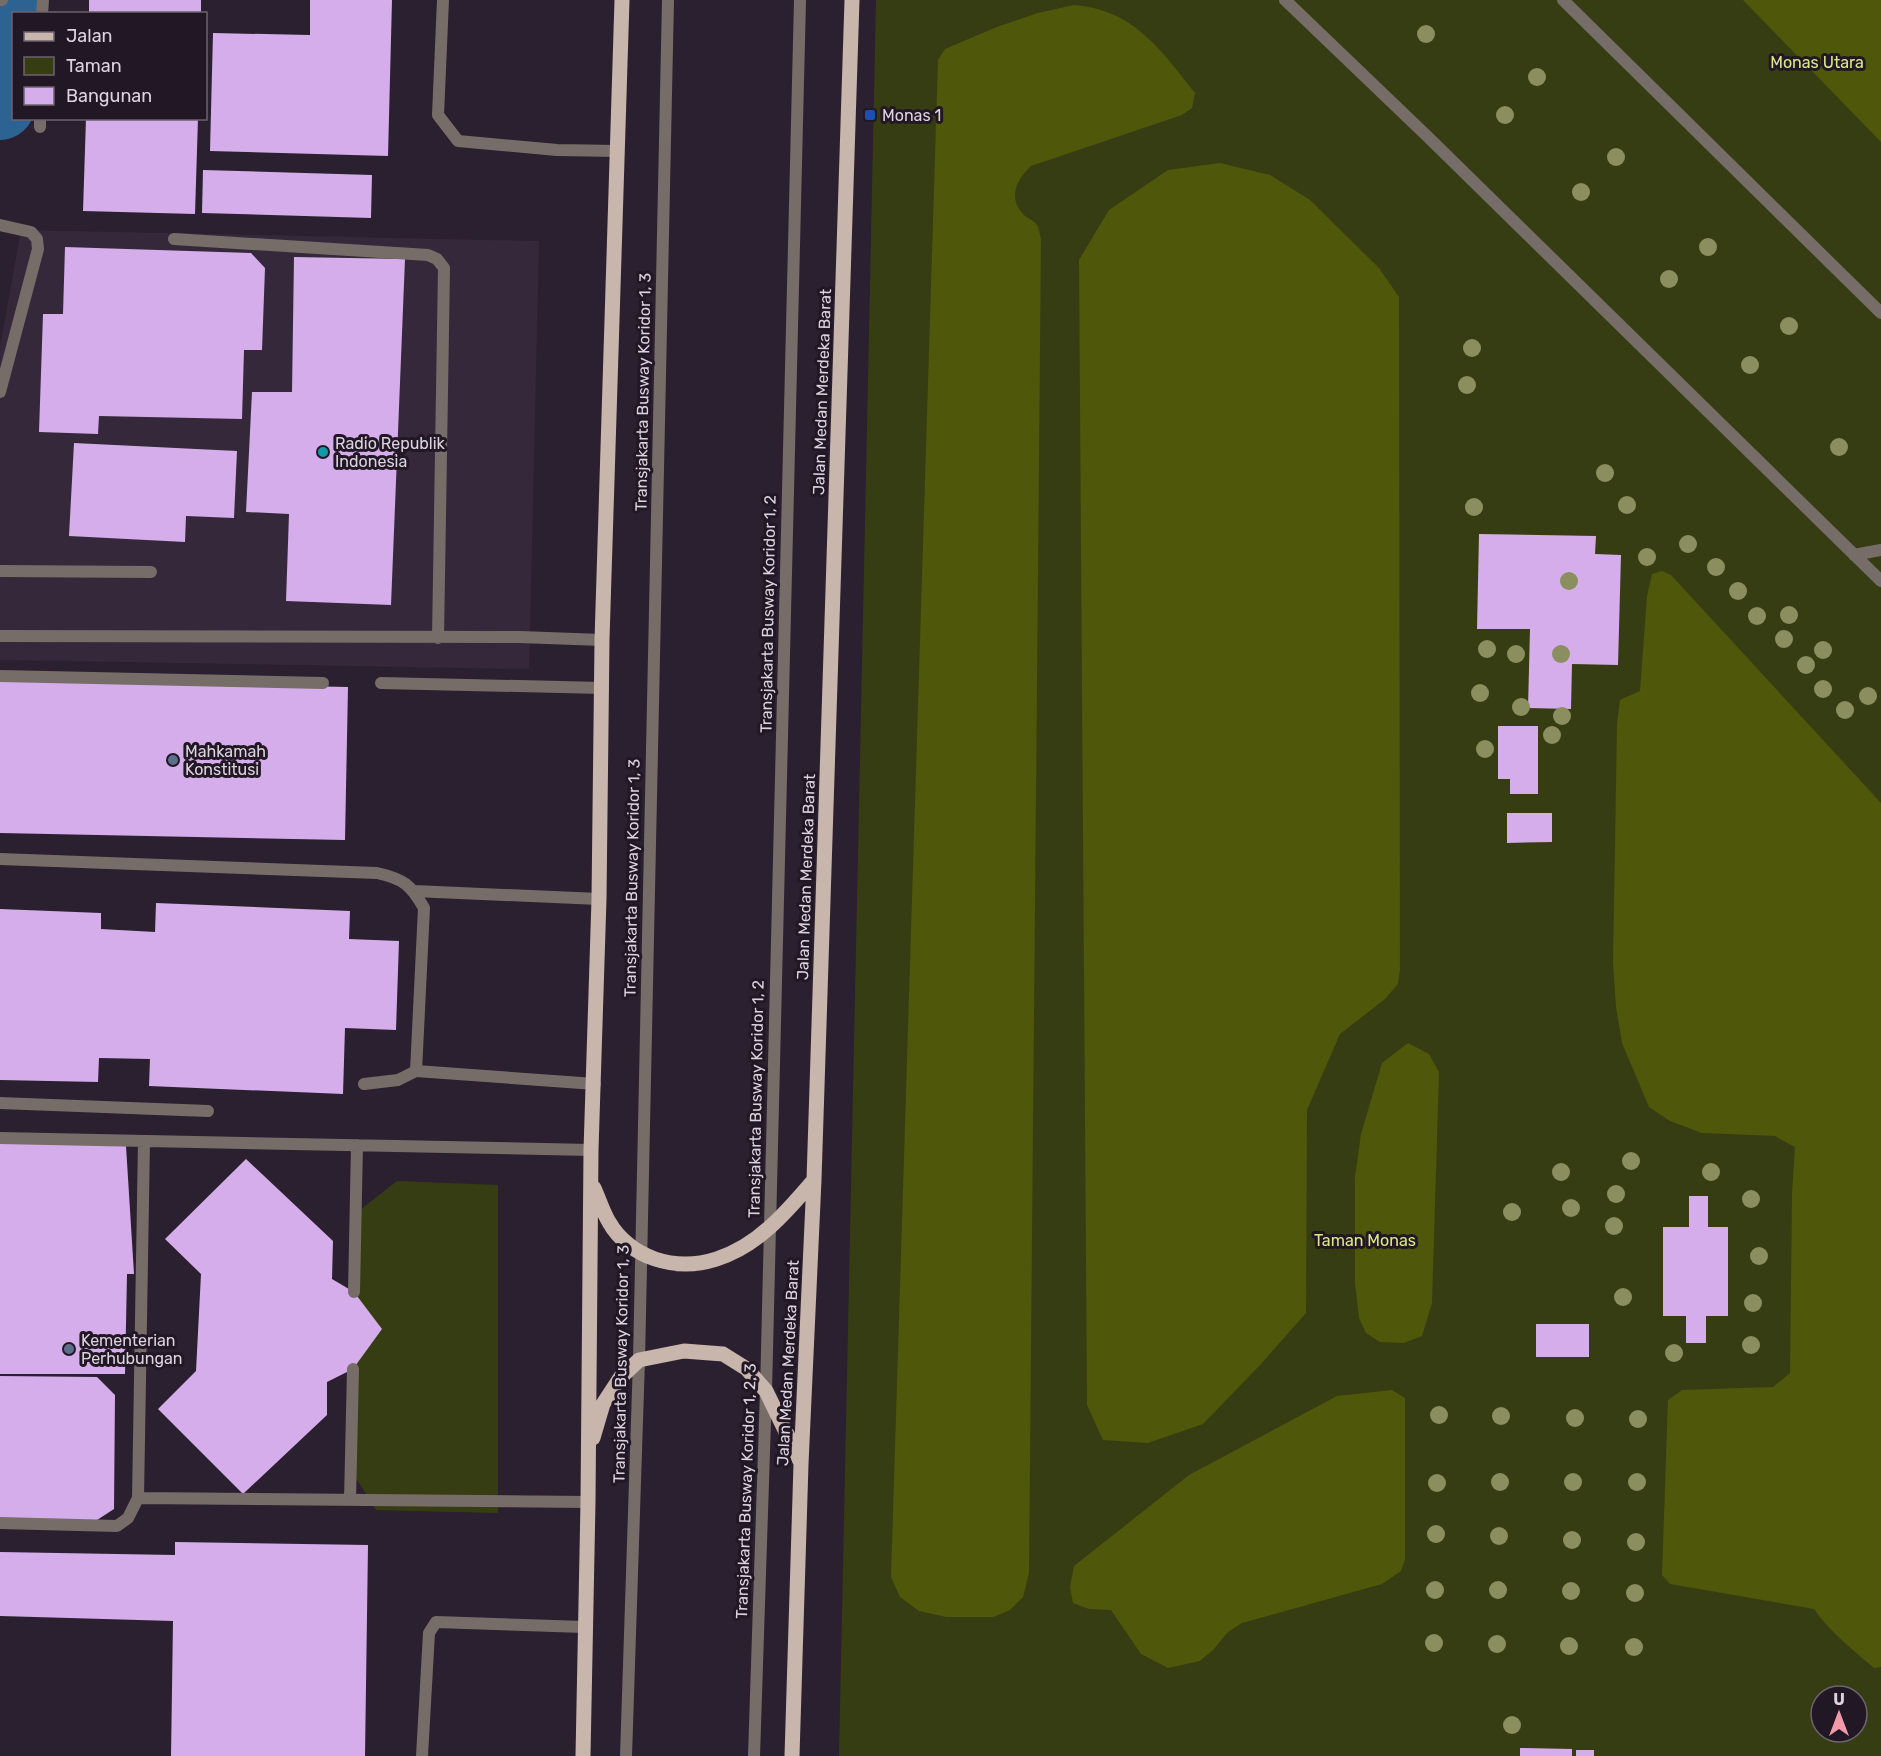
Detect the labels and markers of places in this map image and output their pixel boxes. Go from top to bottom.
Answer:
place label: Monas 1 [882,106,941,125]
marker: Monas 1 [863,108,877,122]
place label: Radio Republik Indonesia [335,434,446,471]
marker: Radio Republik Indonesia [316,445,330,459]
place label: Mahkamah Konstitusi [185,742,266,779]
marker: Mahkamah Konstitusi [166,753,180,767]
place label: Kementerian Perhubungan [81,1331,183,1368]
marker: Kementerian Perhubungan [62,1342,76,1356]

